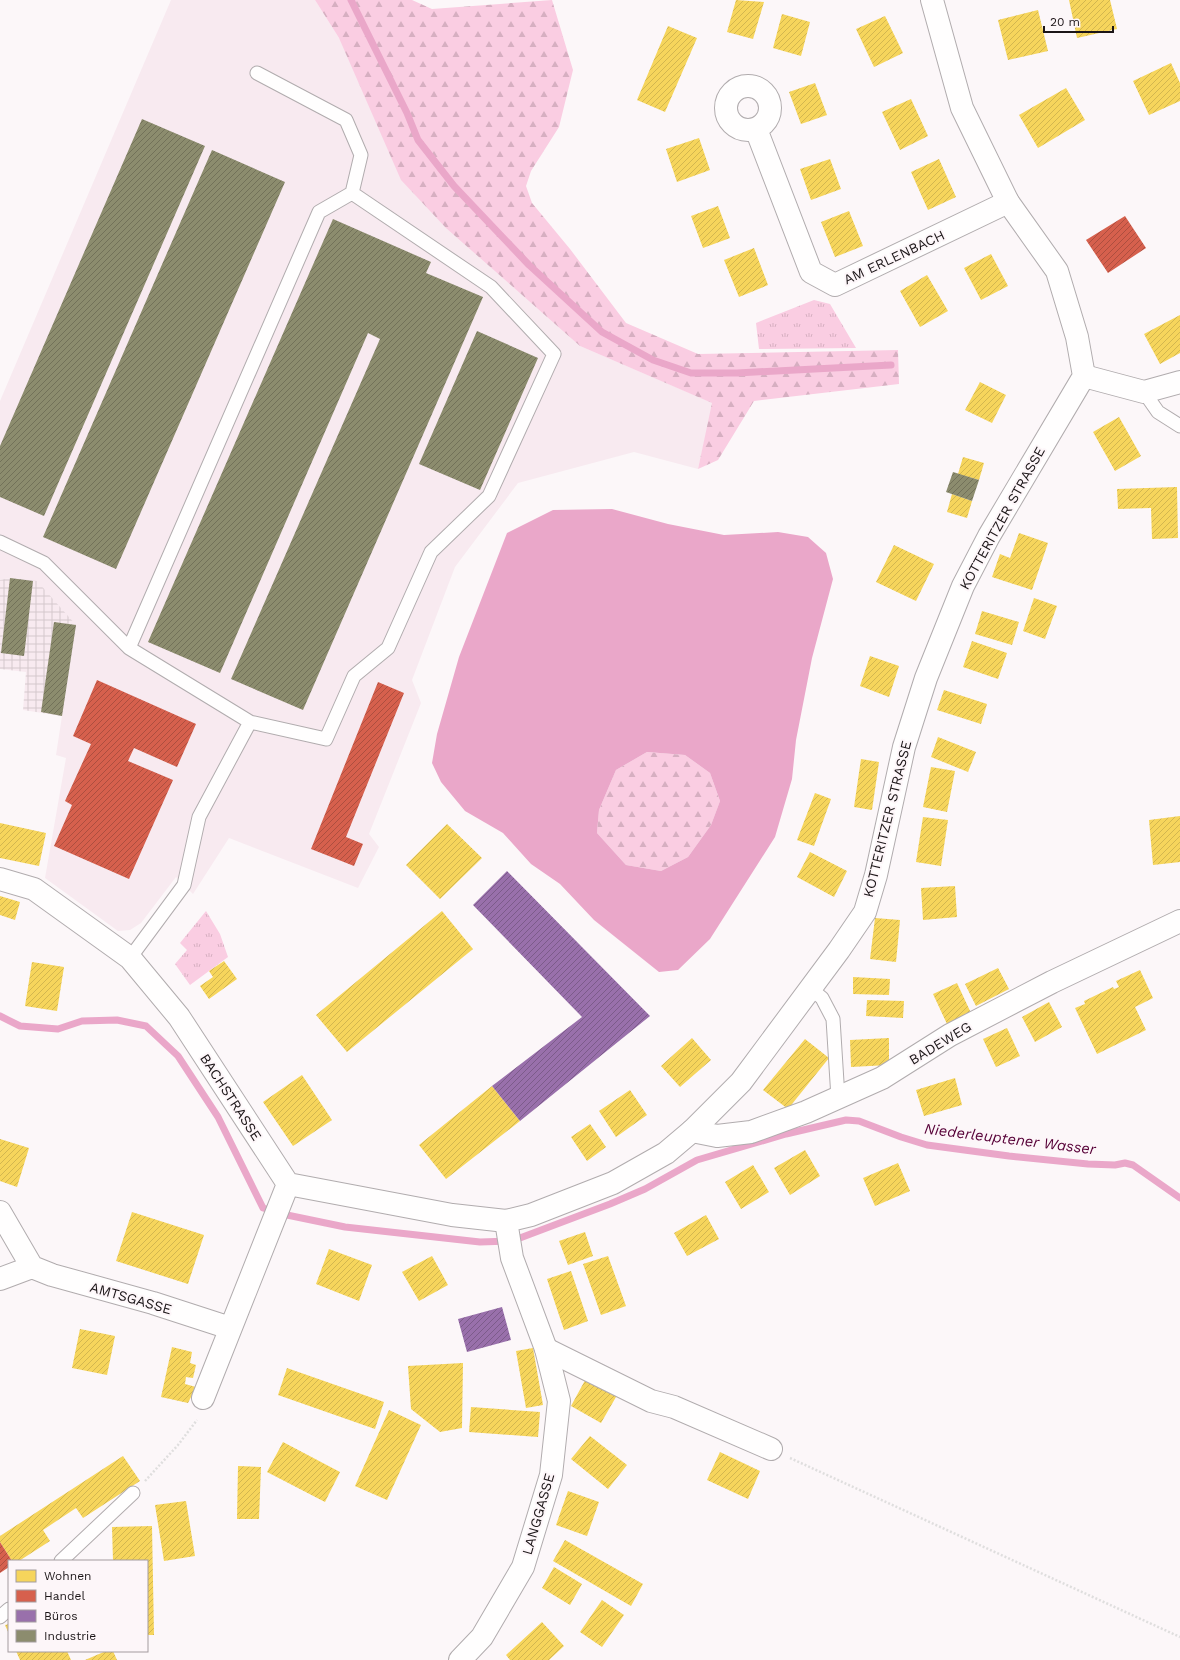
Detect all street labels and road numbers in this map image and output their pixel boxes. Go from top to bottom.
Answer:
street label: AM ERLENBACH [841,227,947,287]
street label: KOTTERITZER STRASSE [956,444,1048,592]
street label: KOTTERITZER STRASSE [860,739,914,899]
street label: BADEWEG [906,1018,974,1068]
street label: BACHSTRASSE [197,1051,265,1143]
street label: AMTSGASSE [88,1279,174,1317]
street label: LANGGASSE [519,1471,557,1557]

